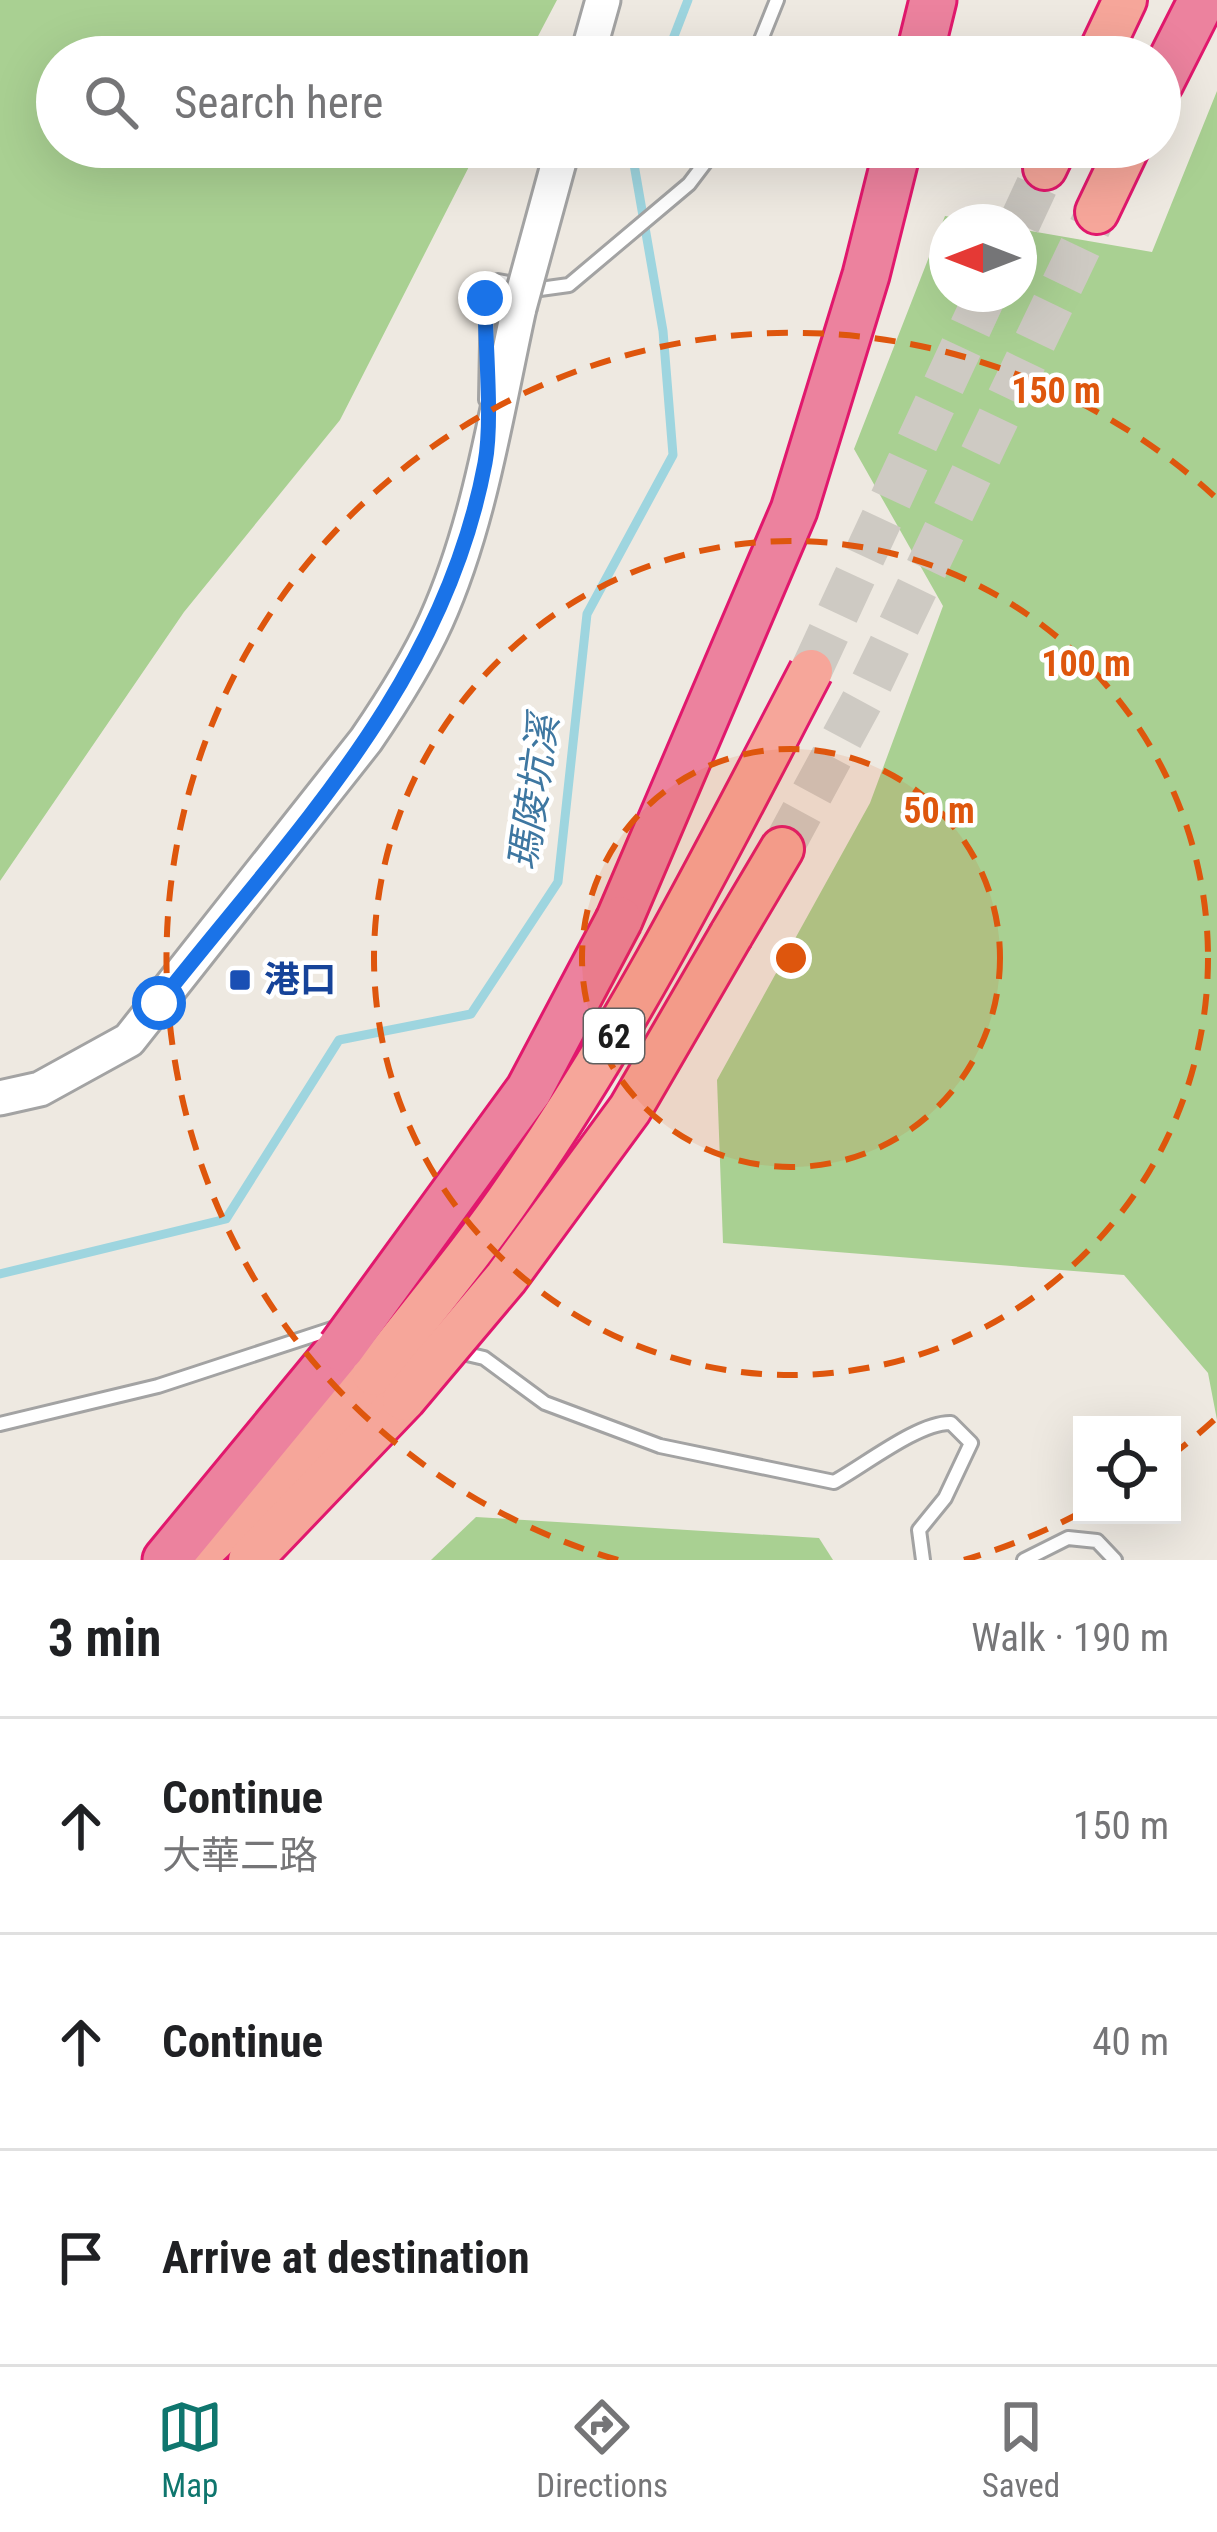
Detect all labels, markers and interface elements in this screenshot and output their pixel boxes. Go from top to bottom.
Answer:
search box [36,36,1181,168]
icon: search [78,69,144,135]
text: Search here [174,76,383,129]
north arrow [929,204,1037,312]
route end [458,271,512,325]
text: 150 m [1011,370,1101,412]
text: 100 m [1041,643,1131,685]
water label: 瑪陵坑溪 [500,708,568,873]
text: 50 m [903,790,975,832]
centre of rings [770,937,812,979]
place label: 港口 [264,959,336,1001]
marker: 港口 [227,967,253,993]
route start [132,976,186,1030]
road number: 62 [584,1009,644,1063]
map controls [1073,1416,1181,1524]
button: locate [1073,1416,1181,1524]
text: 3 min [48,1609,161,1668]
text: Walk · 190 m [971,1615,1169,1661]
text: Continue [162,1771,323,1824]
icon: ahead [48,1793,114,1859]
text: 150 m [1073,1803,1169,1849]
text: 大華二路 [162,1833,318,1879]
icon: ahead [48,2009,114,2075]
text: Continue [162,2015,323,2068]
text: 40 m [1092,2019,1169,2065]
icon: arrive [48,2225,114,2291]
text: Arrive at destination [162,2231,530,2284]
tab: Map [157,2394,223,2505]
tab: Directions [536,2394,668,2505]
tab: Saved [982,2394,1060,2505]

